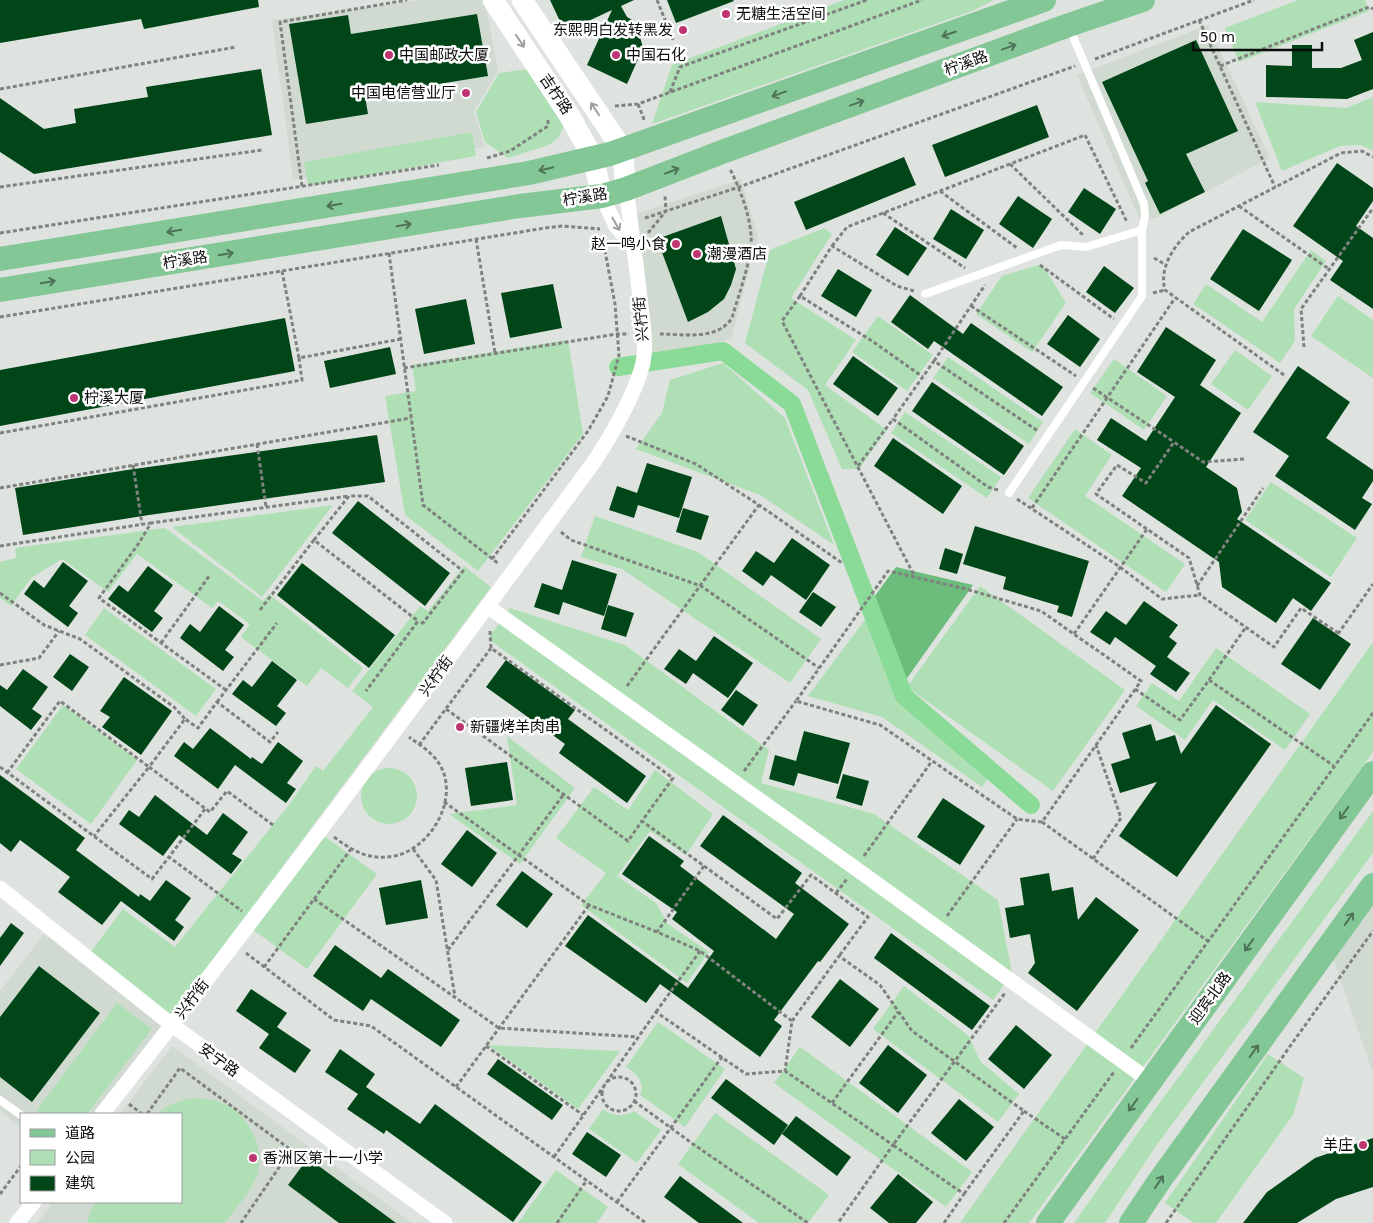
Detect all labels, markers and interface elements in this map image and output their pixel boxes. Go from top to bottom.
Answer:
place label: 无糖生活空间 [736,3,826,23]
marker: 无糖生活空间 [720,8,732,20]
place label: 东熙明白发转黑发 [553,19,673,39]
scale bar [1193,20,1322,52]
marker: 东熙明白发转黑发 [677,24,689,36]
text: 50 m [1200,26,1235,46]
one-way arrow [941,30,957,39]
one-way arrow [515,33,525,47]
one-way arrow [1001,42,1017,51]
place label: 中国邮政大厦 [399,44,489,64]
place label: 中国石化 [626,44,686,64]
street label: 柠溪路 [941,45,990,79]
marker: 中国邮政大厦 [383,49,395,61]
marker: 中国石化 [610,49,622,61]
street label: 吉柠路 [536,69,578,118]
place label: 中国电信营业厅 [351,82,456,102]
marker: 中国电信营业厅 [460,87,472,99]
one-way arrow [772,90,787,99]
one-way arrow [849,98,864,107]
one-way arrow [590,102,600,116]
one-way arrow [538,165,554,175]
one-way arrow [664,166,679,176]
street label: 柠溪路 [561,183,609,209]
one-way arrow [326,201,342,211]
one-way arrow [611,217,621,231]
one-way arrow [395,220,411,230]
one-way arrow [166,227,182,237]
place label: 赵一鸣小食 [591,233,666,253]
marker: 赵一鸣小食 [670,238,682,250]
place label: 潮漫酒店 [707,243,767,263]
street label: 柠溪路 [161,246,209,272]
one-way arrow [217,248,233,258]
marker: 潮漫酒店 [691,248,703,260]
one-way arrow [40,277,56,287]
street label: 兴柠街 [628,296,652,342]
place label: 柠溪大厦 [84,387,144,407]
marker: 柠溪大厦 [68,392,80,404]
street label: 兴柠街 [414,651,457,699]
place label: 新疆烤羊肉串 [470,716,560,736]
marker: 新疆烤羊肉串 [454,721,466,733]
one-way arrow [1339,806,1350,819]
one-way arrow [1344,912,1354,926]
one-way arrow [1244,937,1254,951]
street label: 迎宾北路 [1183,967,1235,1028]
street label: 兴柠街 [170,974,213,1022]
street label: 安宁路 [196,1038,244,1081]
one-way arrow [1248,1045,1259,1058]
one-way arrow [1128,1097,1139,1111]
legend [20,1113,182,1203]
text: 道路 [65,1122,95,1142]
place label: 羊庄 [1323,1134,1353,1154]
marker: 羊庄 [1357,1139,1369,1151]
text: 公园 [65,1147,95,1167]
place label: 香洲区第十一小学 [263,1147,383,1167]
marker: 香洲区第十一小学 [247,1152,259,1164]
text: 建筑 [65,1172,95,1192]
one-way arrow [1154,1176,1164,1190]

